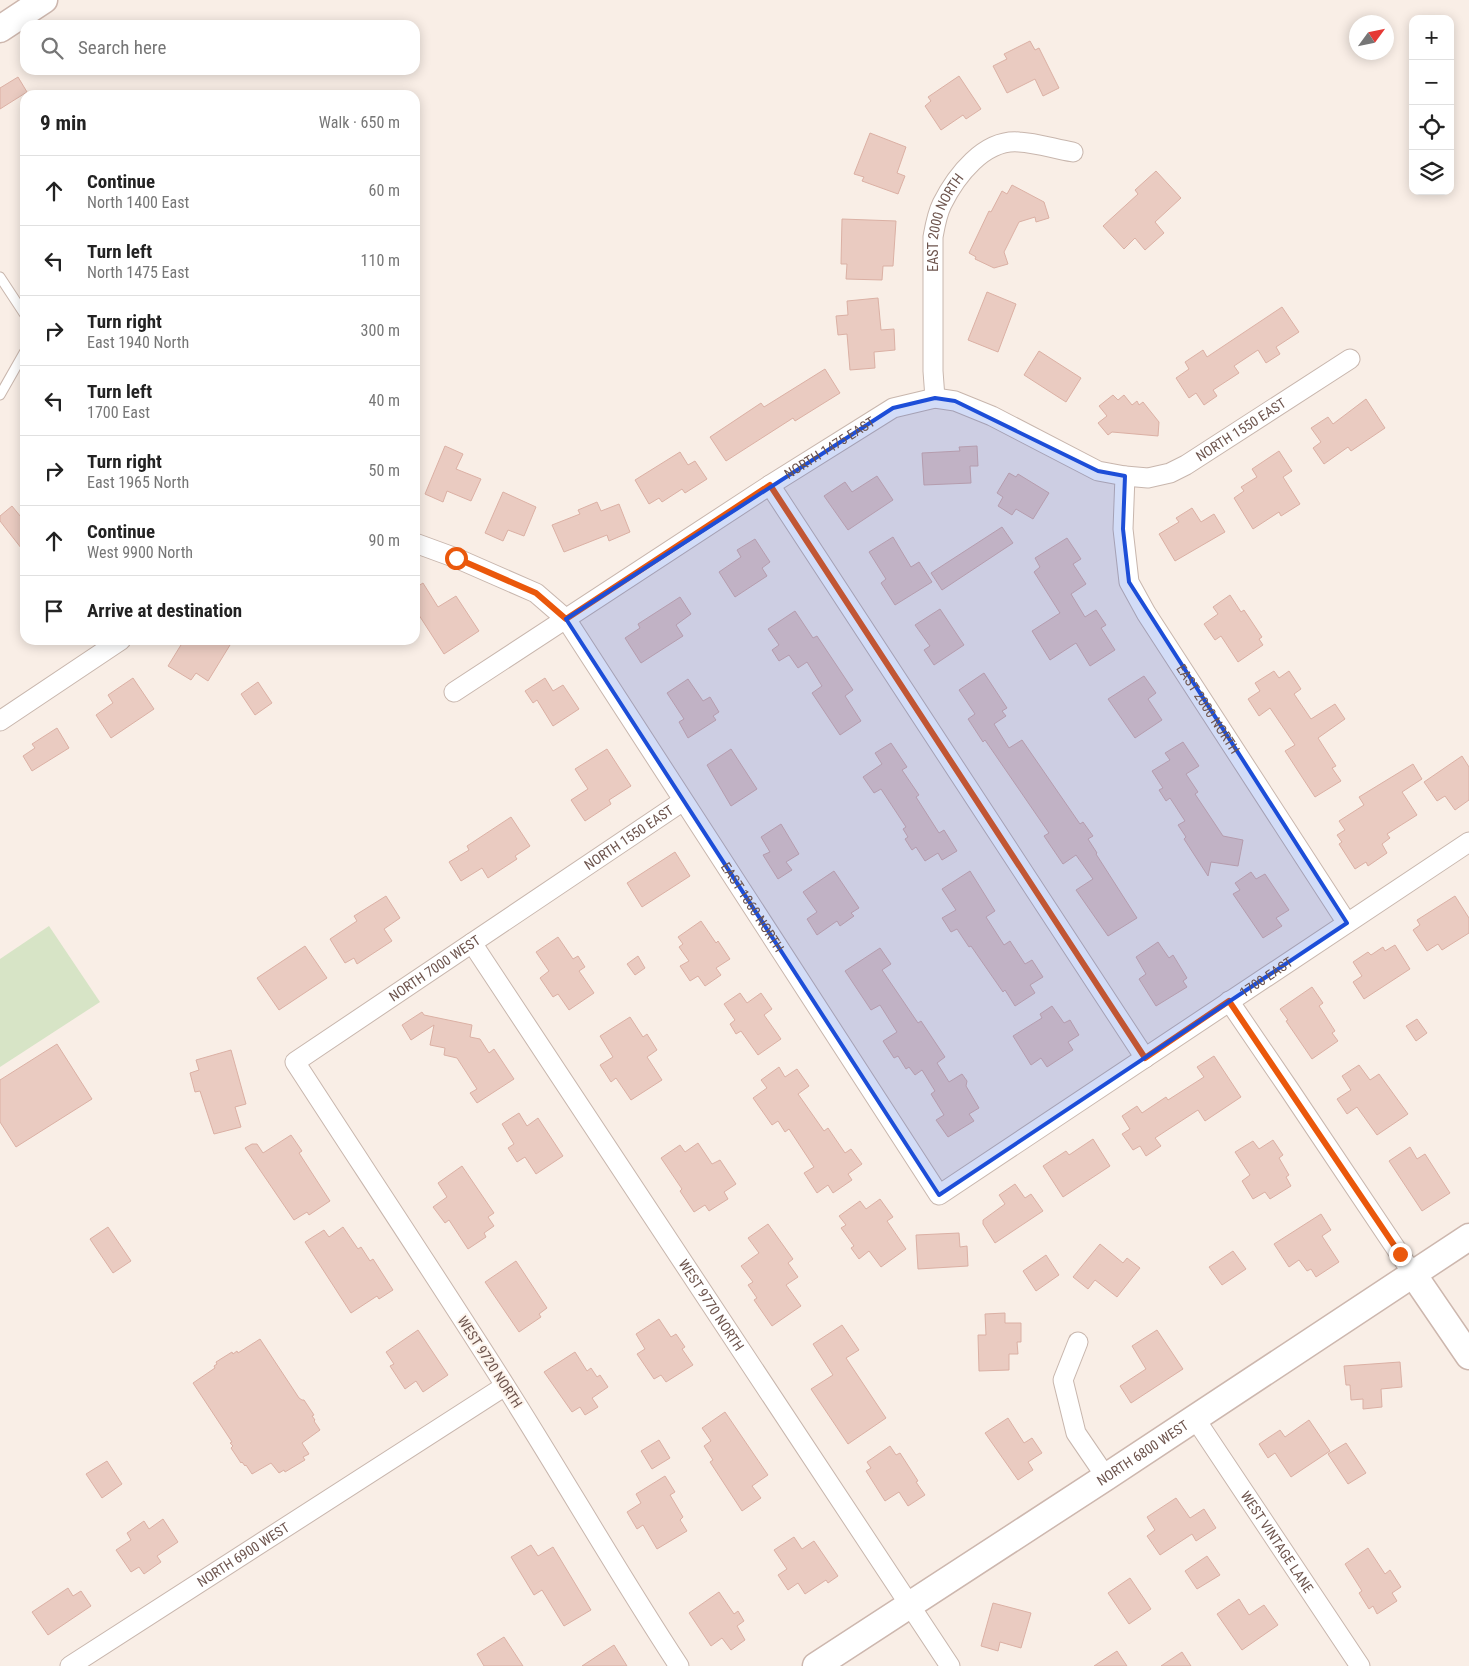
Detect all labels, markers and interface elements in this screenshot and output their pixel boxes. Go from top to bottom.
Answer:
north arrow [1349,15,1394,60]
map controls [1409,15,1454,195]
button: + [1409,15,1454,60]
search box [20,20,420,75]
icon: search [38,34,66,62]
text: Search here [78,36,166,59]
button: − [1409,60,1454,105]
button: locate [1409,105,1454,150]
text: 9 min [40,111,87,135]
text: Walk · 650 m [319,113,400,132]
button: layers [1409,150,1454,195]
text: Continue [87,170,155,193]
street label: EAST 2000 NORTH [925,170,967,272]
icon: ahead [40,177,68,205]
text: 60 m [368,181,400,200]
text: North 1400 East [87,193,189,212]
text: Turn left [87,240,152,263]
icon: left [40,247,68,275]
text: 110 m [361,251,400,270]
text: North 1475 East [87,263,189,282]
text: Turn right [87,310,162,333]
icon: right [40,317,68,345]
text: 300 m [361,321,400,340]
text: East 1940 North [87,333,189,352]
text: Turn left [87,380,152,403]
icon: left [40,387,68,415]
text: 40 m [368,391,400,410]
street label: NORTH 1550 EAST [1193,395,1289,464]
text: 1700 East [87,403,150,422]
street label: NORTH 1475 EAST [781,413,878,482]
text: Turn right [87,450,162,473]
icon: right [40,457,68,485]
text: 50 m [368,461,400,480]
text: East 1965 North [87,473,189,492]
text: Continue [87,520,155,543]
icon: ahead [40,527,68,555]
text: 90 m [368,531,400,550]
text: West 9900 North [87,543,193,562]
route start [445,547,468,570]
icon: arrive [40,597,68,625]
text: Arrive at destination [87,599,242,622]
street label: EAST 2000 NORTH [1173,661,1243,757]
street label: NORTH 1550 EAST [581,802,676,873]
street label: EAST 1860 NORTH [718,859,787,955]
street label: NORTH 7000 WEST [386,932,483,1004]
street label: 1700 EAST [1237,954,1296,1001]
route end [1389,1243,1412,1266]
street label: WEST 9770 NORTH [675,1256,747,1354]
street label: WEST 9720 NORTH [454,1313,526,1411]
street label: NORTH 6800 WEST [1094,1417,1191,1489]
street label: WEST VINTAGE LANE [1238,1488,1317,1596]
street label: NORTH 6900 WEST [194,1519,292,1590]

